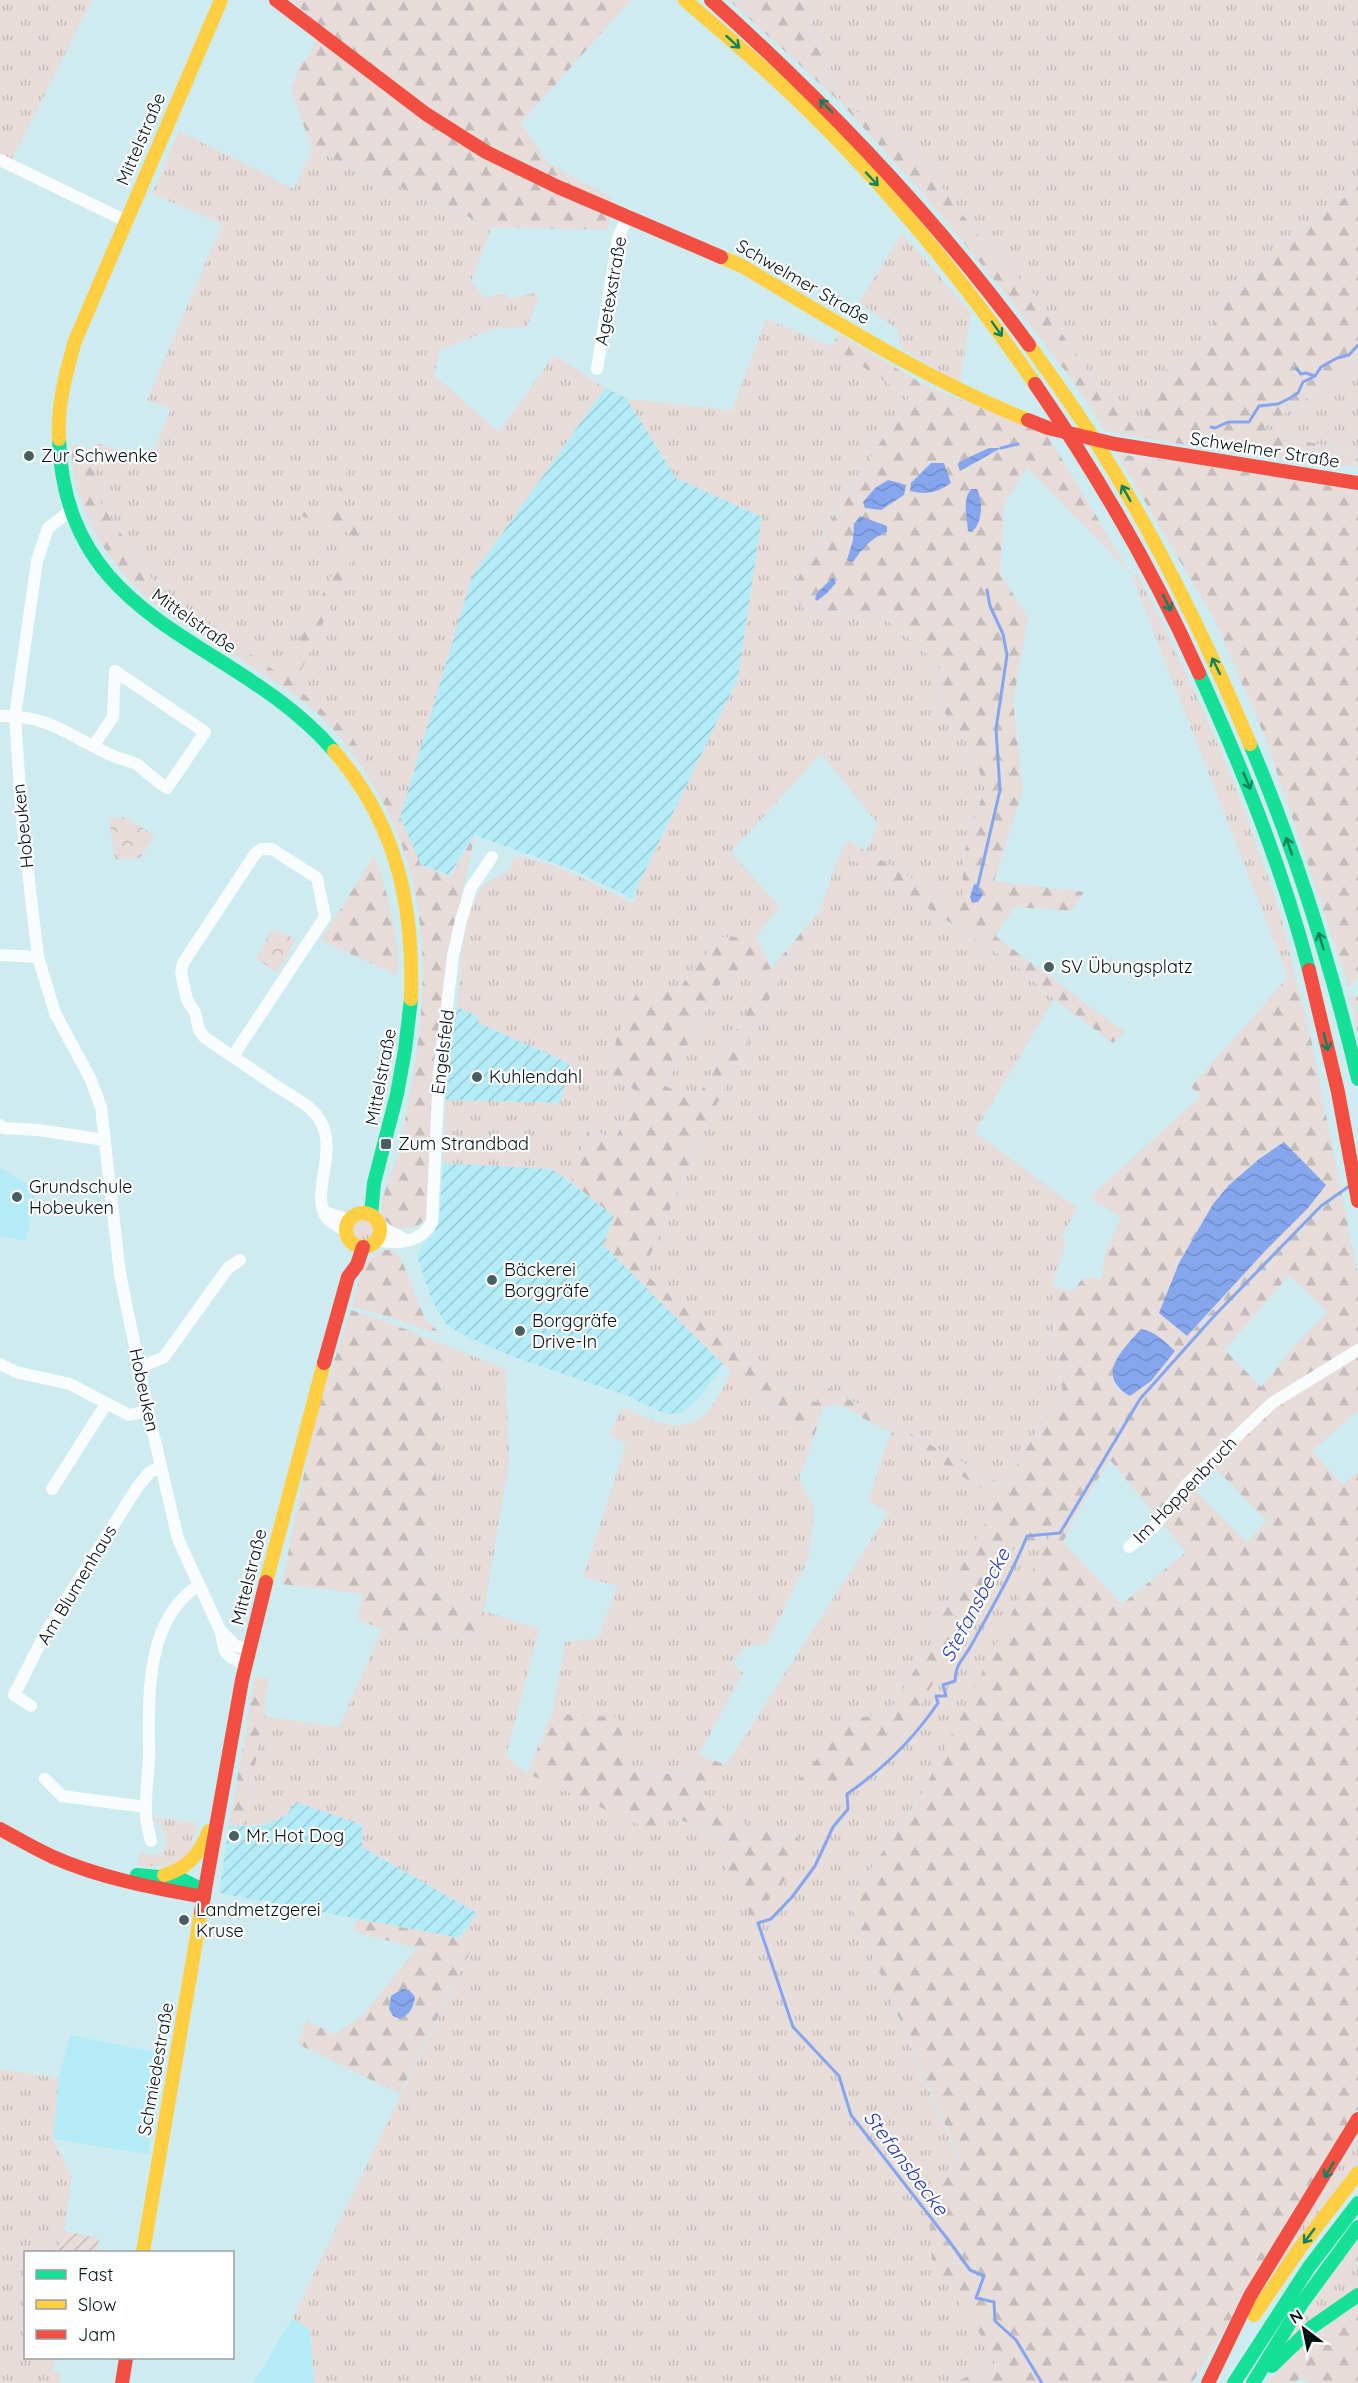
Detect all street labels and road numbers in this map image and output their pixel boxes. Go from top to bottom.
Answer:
street label: Mittelstraße [111,89,170,189]
street label: Agetexstraße [590,234,631,347]
street label: Schwelmer Straße [732,234,874,329]
street label: Schwelmer Straße [1189,426,1341,473]
street label: Mittelstraße [147,583,241,658]
street label: Hobeuken [7,783,38,870]
street label: Engelsfeld [426,1008,459,1096]
street label: Mittelstraße [360,1026,401,1127]
street label: Hobeuken [124,1346,165,1434]
street label: Im Hoppenbruch [1128,1431,1241,1548]
street label: Am Blumenhaus [32,1521,121,1649]
street label: Mittelstraße [225,1526,272,1627]
street label: Schmiedestraße [133,2001,179,2137]

